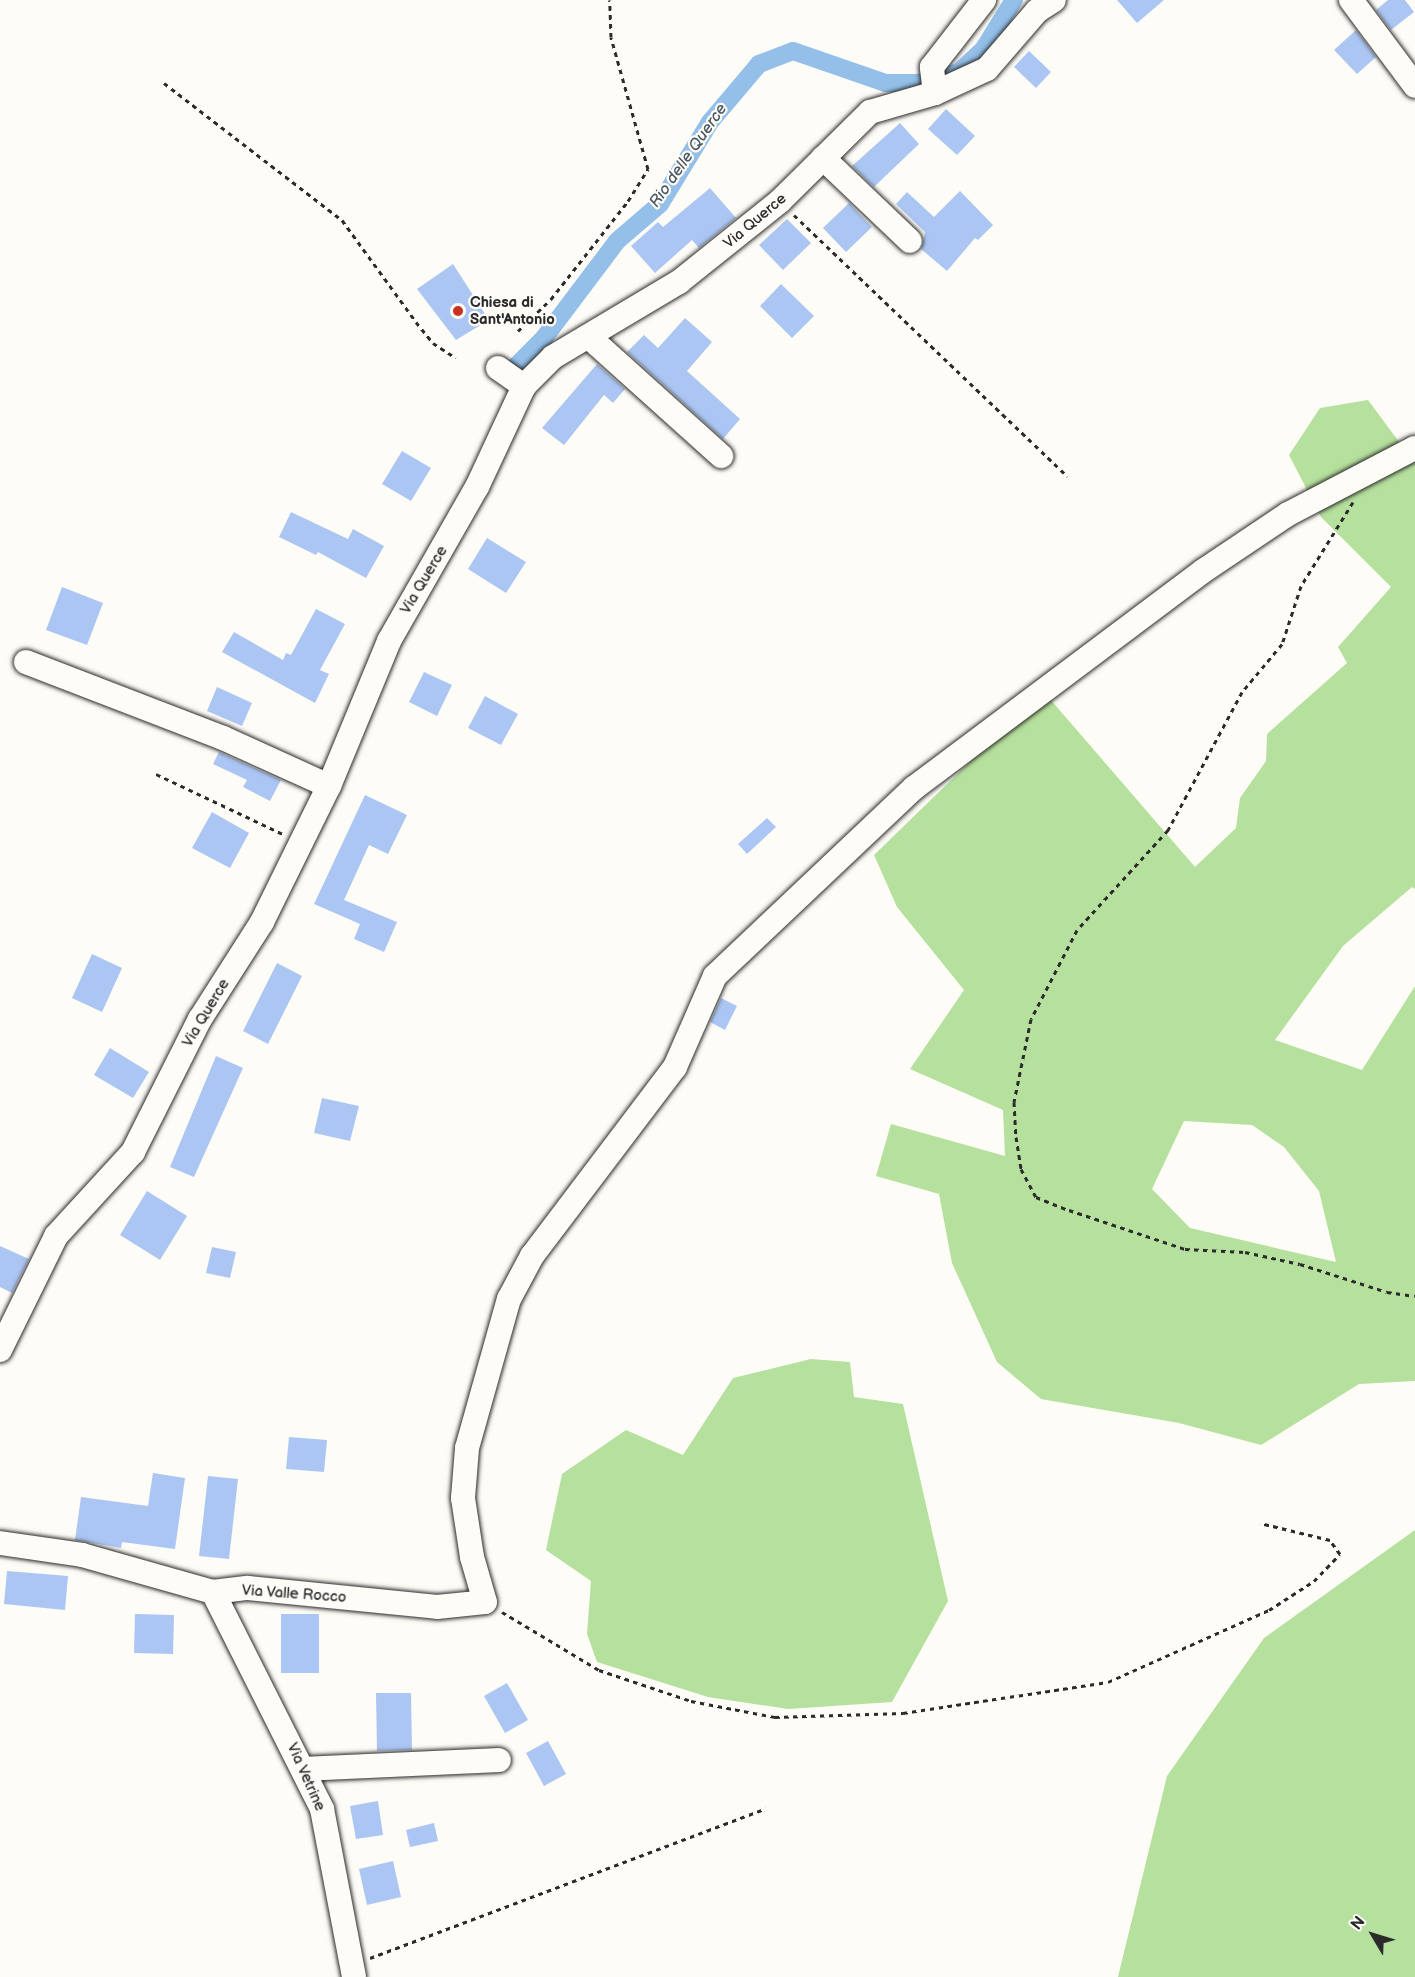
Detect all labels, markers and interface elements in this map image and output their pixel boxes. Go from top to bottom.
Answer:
water label: Rio delle Querce [646,100,732,212]
street label: Via Querce [720,190,790,252]
place label: Chiesa di Sant'Antonio [470,293,555,328]
marker: Chiesa di Sant'Antonio [451,304,465,318]
street label: Via Querce [397,543,451,617]
street label: Via Querce [179,976,233,1050]
street label: Via Valle Rocco [241,1581,347,1607]
street label: Via Vetrine [283,1740,329,1814]
north arrow [1343,1905,1403,1965]
text: N [1347,1913,1370,1934]

